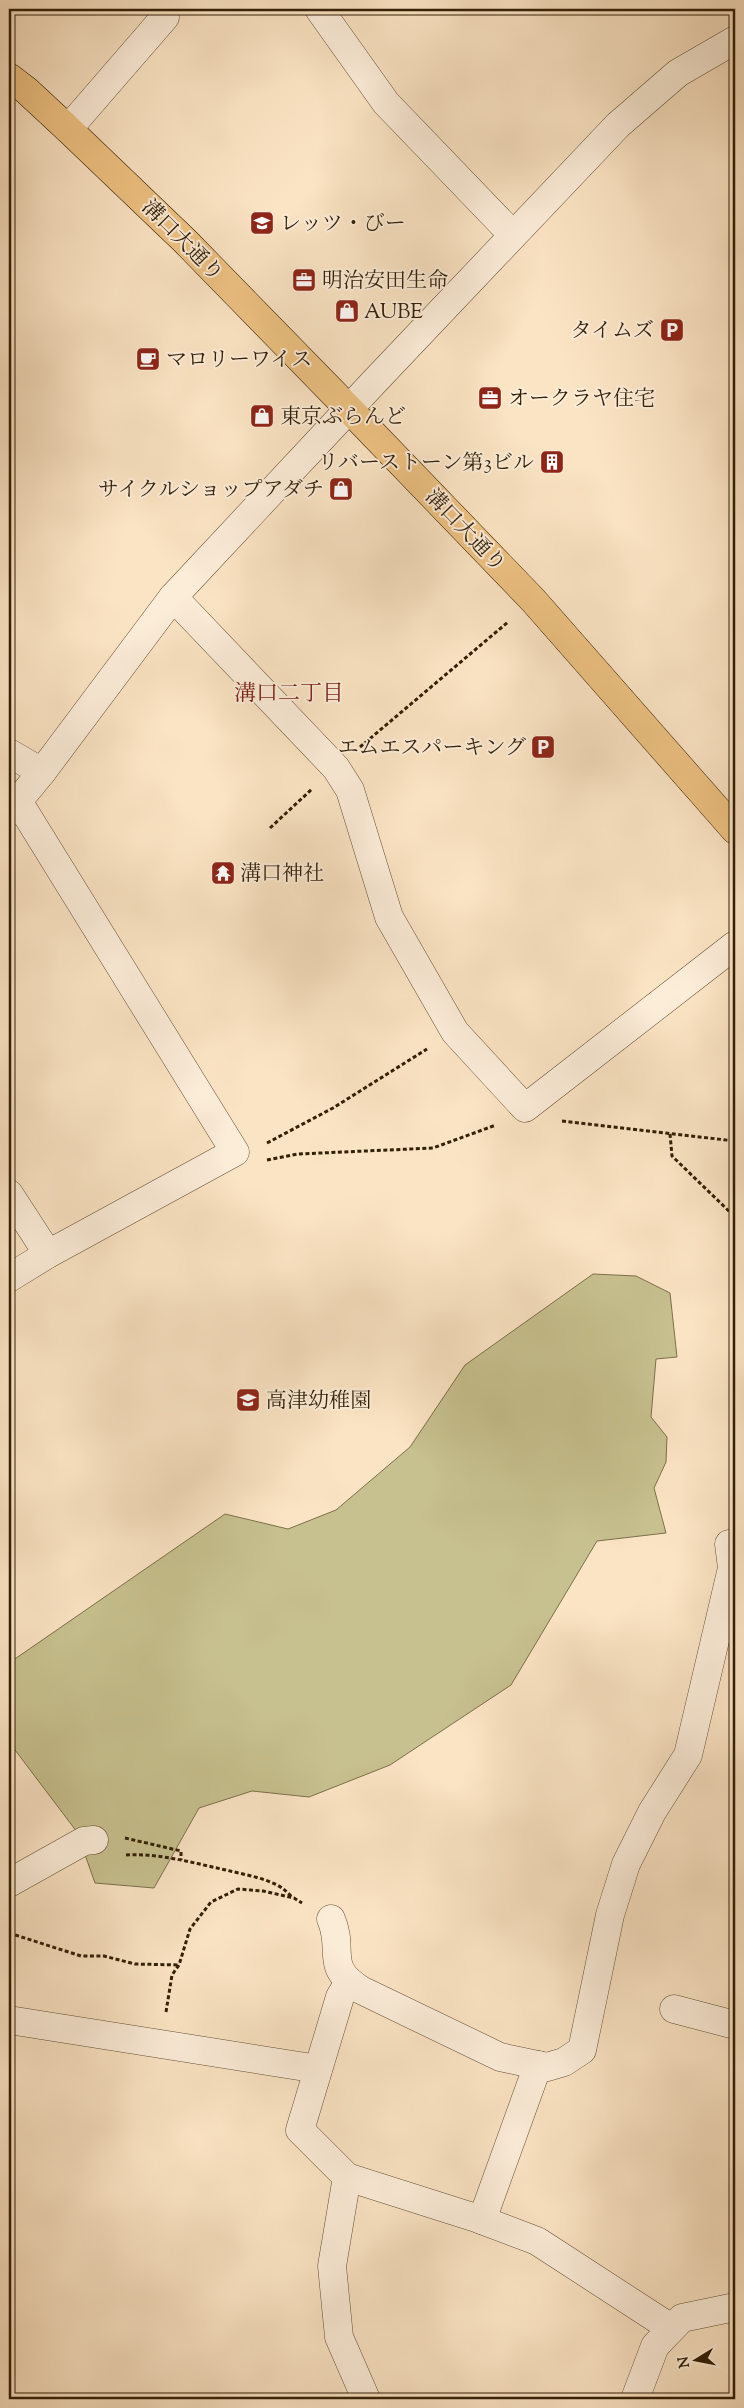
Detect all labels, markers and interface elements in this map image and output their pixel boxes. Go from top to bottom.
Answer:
street label: 溝口大通り [134,194,229,289]
school or university icon: レッツ・びー [249,210,275,236]
place label: レッツ・びー [280,210,406,240]
office icon: 明治安田生命 [291,267,317,293]
place label: 明治安田生命 [322,267,448,297]
shop icon: AUBE [334,298,360,324]
place label: AUBE [364,298,423,328]
place label: タイムズ [570,317,654,347]
parking icon: タイムズ [659,317,685,343]
cafe icon: マロリーワイス [135,346,161,372]
place label: マロリーワイス [166,346,312,376]
office icon: オークラヤ住宅 [477,385,503,411]
place label: オークラヤ住宅 [508,385,655,415]
shop icon: 東京ぶらんど [249,403,275,429]
place label: 東京ぶらんど [280,403,406,433]
place label: リバーストーン第3ビル [318,449,534,479]
building icon: リバーストーン第3ビル [539,449,565,475]
place label: サイクルショップアダチ [98,476,324,506]
shop icon: サイクルショップアダチ [328,476,354,502]
street label: 溝口大通り [417,483,512,580]
district label: 溝口二丁目 [234,679,344,711]
place label: エムエスパーキング [338,734,526,764]
parking icon: エムエスパーキング [530,734,556,760]
temple icon: 溝口神社 [210,860,236,886]
place label: 溝口神社 [240,860,324,890]
school or university icon: 高津幼稚園 [235,1387,261,1413]
place label: 高津幼稚園 [266,1387,371,1417]
north arrow [672,2336,722,2386]
text: N [674,2355,696,2369]

